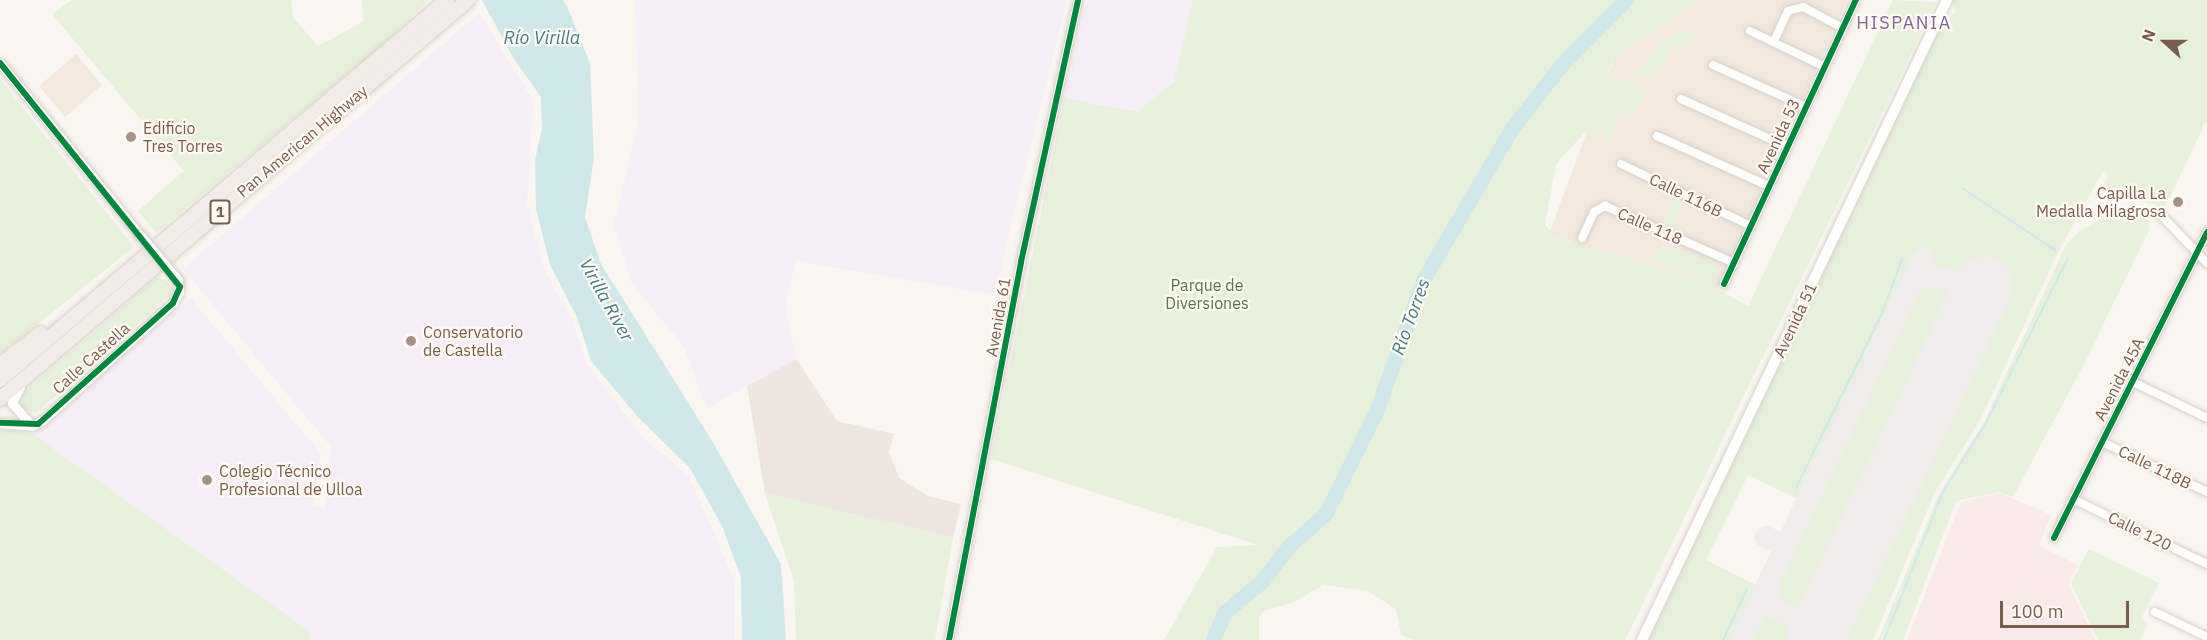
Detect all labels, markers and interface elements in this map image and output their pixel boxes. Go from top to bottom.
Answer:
district label: HISPANIA [1856,12,1952,34]
north arrow [2135,12,2195,72]
water label: Río Virilla [504,27,580,49]
text: N [2137,27,2160,45]
street label: Pan American Highway [233,81,371,201]
street label: Avenida 53 [1752,96,1804,176]
place label: Edificio Tres Torres [143,118,223,156]
marker: Edificio Tres Torres [124,130,138,144]
street label: Calle 116B [1646,169,1726,221]
place label: Capilla La Medalla Milagrosa [2036,183,2166,221]
marker: Capilla La Medalla Milagrosa [2171,195,2185,209]
road number: 1 [210,200,230,224]
street label: Calle 118 [1615,203,1685,249]
water label: Virilla River [574,255,638,345]
park label: Parque de Diversiones [1165,275,1249,313]
street label: Avenida 61 [982,276,1014,358]
water label: Río Torres [1387,276,1435,358]
street label: Avenida 51 [1769,280,1821,360]
street label: Calle Castella [48,318,134,398]
place label: Conservatorio de Castella [423,322,523,360]
marker: Conservatorio de Castella [404,334,418,348]
street label: Avenida 45A [2090,334,2148,424]
street label: Calle 118B [2115,441,2195,493]
place label: Colegio Técnico Profesional de Ulloa [219,461,362,499]
marker: Colegio Técnico Profesional de Ulloa [200,473,214,487]
street label: Calle 120 [2105,507,2175,555]
scale bar [2003,589,2132,627]
text: 100 m [2011,600,2063,623]

